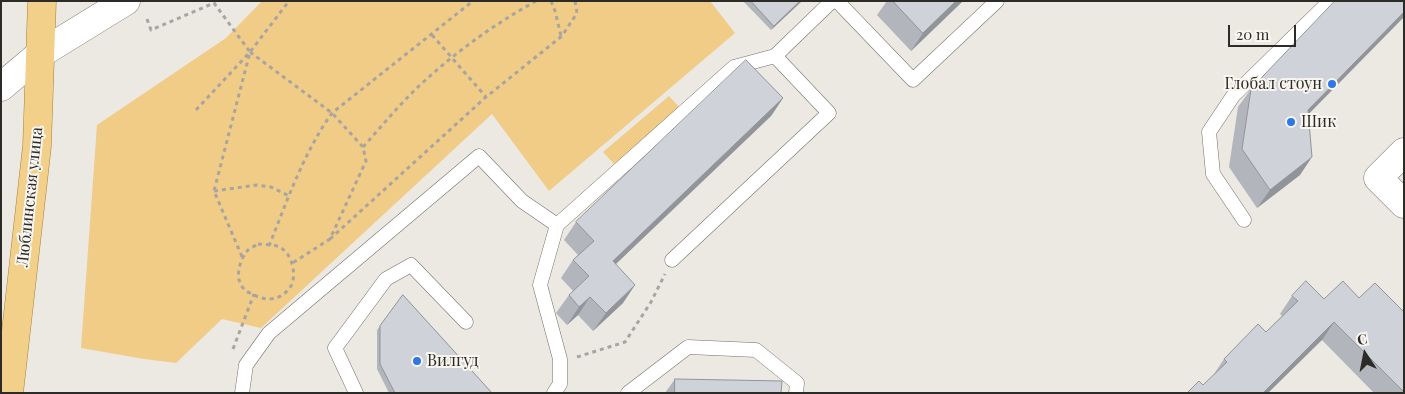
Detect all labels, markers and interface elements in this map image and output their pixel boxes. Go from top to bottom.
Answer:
scale bar [1230,15,1298,47]
text: 20 m [1236,24,1269,44]
place label: Глобал стоун [1225,74,1322,94]
marker: Глобал стоун [1326,78,1338,90]
place label: Шик [1301,112,1336,132]
marker: Шик [1285,116,1297,128]
street label: Люблинская улица [13,126,47,268]
north arrow [1340,329,1390,379]
text: С [1355,329,1369,349]
place label: Вилгуд [427,351,479,371]
marker: Вилгуд [411,355,423,367]

